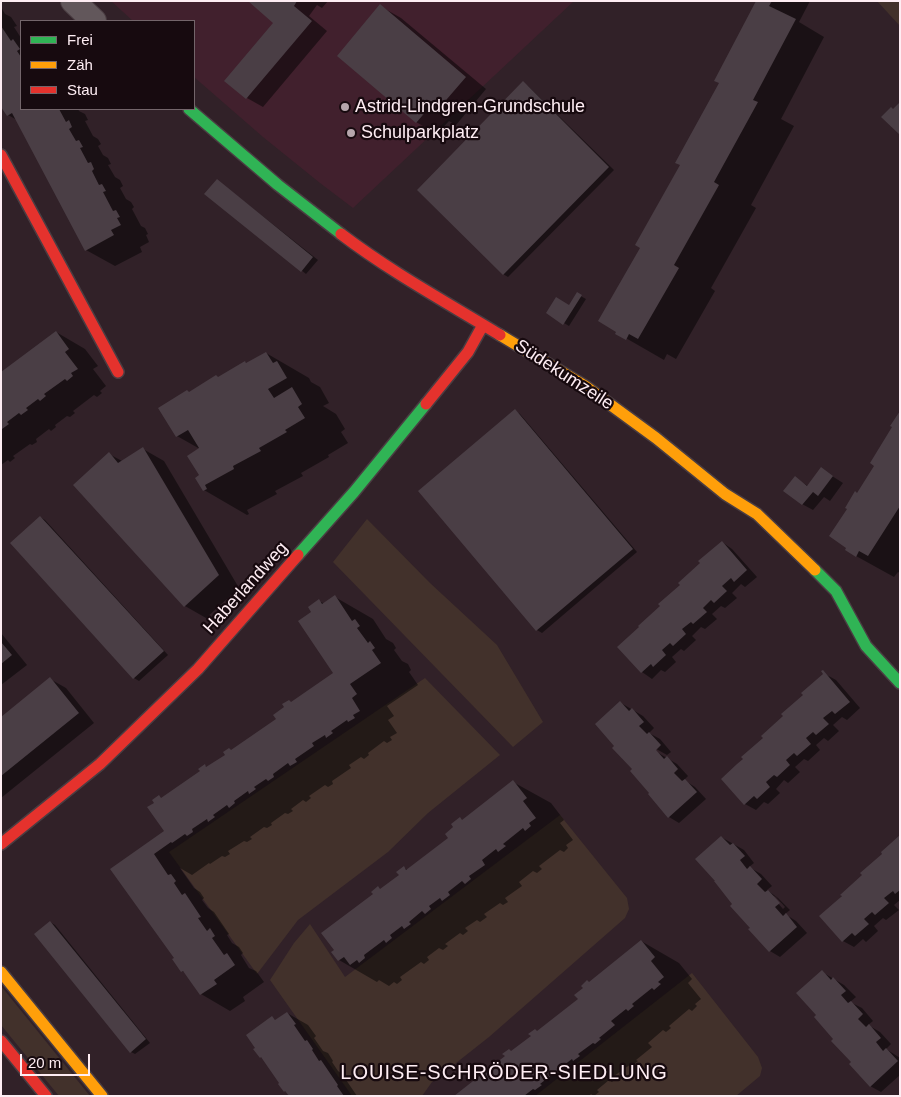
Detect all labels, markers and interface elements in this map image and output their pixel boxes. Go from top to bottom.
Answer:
legend [20,20,195,110]
text: Frei [67,31,93,48]
text: Zäh [67,56,93,73]
text: Stau [67,81,98,98]
place label: Astrid-Lindgren-Grundschule [355,96,585,118]
marker: Astrid-Lindgren-Grundschule [339,101,351,113]
place label: Schulparkplatz [361,122,479,144]
marker: Schulparkplatz [345,127,357,139]
street label: Südekumzeile [511,335,617,415]
street label: Haberlandweg [199,538,293,638]
scale bar [22,1044,92,1076]
text: 20 m [28,1054,61,1071]
district label: LOUISE-SCHRÖDER-SIEDLUNG [337,1061,671,1085]

